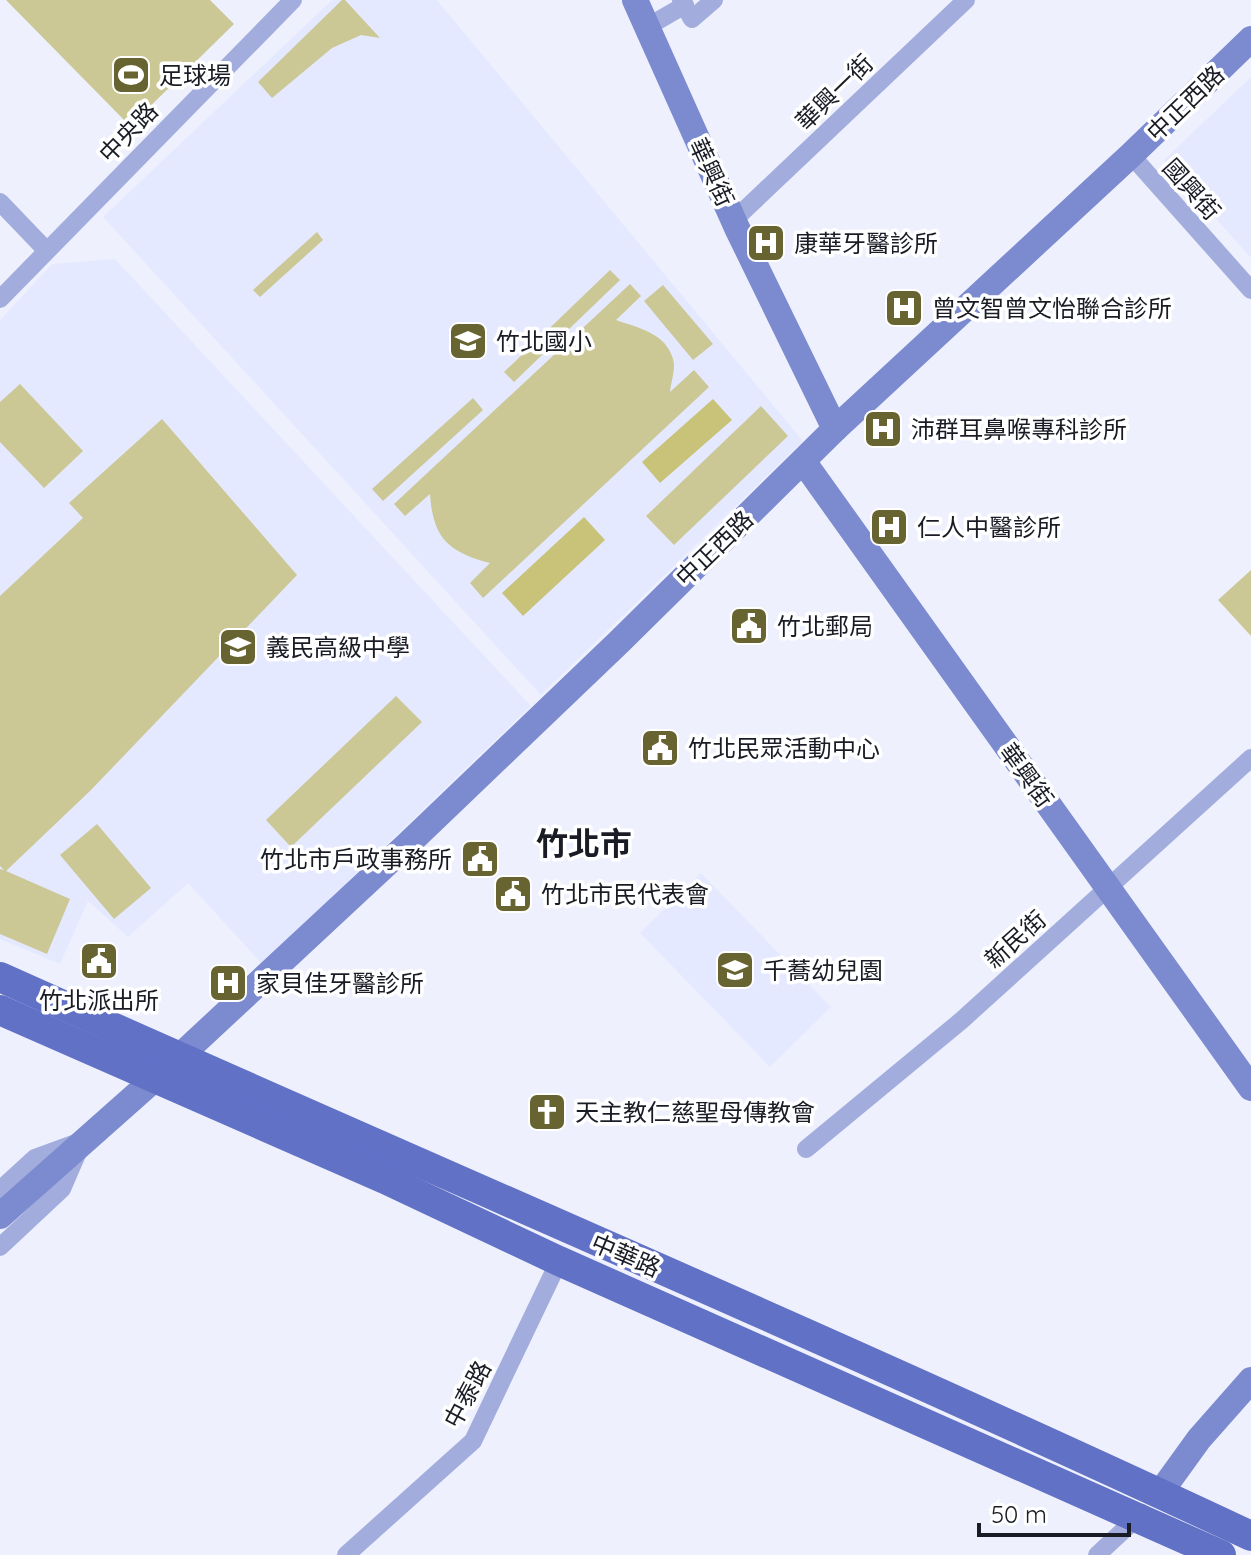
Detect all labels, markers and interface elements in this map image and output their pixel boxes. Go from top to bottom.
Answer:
street label: 華興一街 [789,48,879,136]
sports icon: 足球場 [110,54,152,96]
street label: 中正西路 [1140,59,1230,147]
place label: 足球場 [159,60,231,90]
street label: 中央路 [92,96,164,168]
street label: 華興街 [683,133,741,211]
street label: 國興街 [1157,152,1227,226]
hospital icon: 康華牙醫診所 [745,222,787,264]
place label: 康華牙醫診所 [794,228,938,258]
hospital icon: 曾文智曾文怡聯合診所 [883,287,925,329]
place label: 曾文智曾文怡聯合診所 [932,293,1172,323]
school or university icon: 竹北國小 [447,320,489,362]
place label: 竹北國小 [496,326,592,356]
hospital icon: 沛群耳鼻喉專科診所 [862,408,904,450]
place label: 沛群耳鼻喉專科診所 [911,414,1127,444]
street label: 中正西路 [669,504,759,592]
hospital icon: 仁人中醫診所 [868,506,910,548]
place label: 仁人中醫診所 [917,512,1061,542]
public building icon: 竹北郵局 [728,605,770,647]
place label: 竹北郵局 [777,611,873,641]
school or university icon: 義民高級中學 [217,626,259,668]
place label: 義民高級中學 [266,632,410,662]
public building icon: 竹北民眾活動中心 [639,727,681,769]
place label: 竹北民眾活動中心 [688,733,880,763]
street label: 華興街 [994,737,1060,813]
district label: 竹北市 [536,823,632,863]
public building icon: 竹北市戶政事務所 [459,838,501,880]
place label: 竹北市戶政事務所 [260,844,452,874]
public building icon: 竹北市民代表會 [492,873,534,915]
place label: 竹北市民代表會 [541,879,709,909]
street label: 新民街 [978,904,1052,974]
public building icon: 竹北派出所 [78,940,120,982]
school or university icon: 千蕎幼兒園 [714,949,756,991]
place label: 千蕎幼兒園 [763,955,883,985]
hospital icon: 家貝佳牙醫診所 [207,962,249,1004]
place label: 家貝佳牙醫診所 [256,968,424,998]
place label: 竹北派出所 [39,985,159,1015]
church icon: 天主教仁慈聖母傳教會 [526,1091,568,1133]
place label: 天主教仁慈聖母傳教會 [575,1097,815,1127]
street label: 中華路 [587,1227,665,1283]
street label: 中泰路 [437,1355,497,1433]
scale bar [979,1487,1129,1537]
text: 50 m [991,1499,1047,1529]

